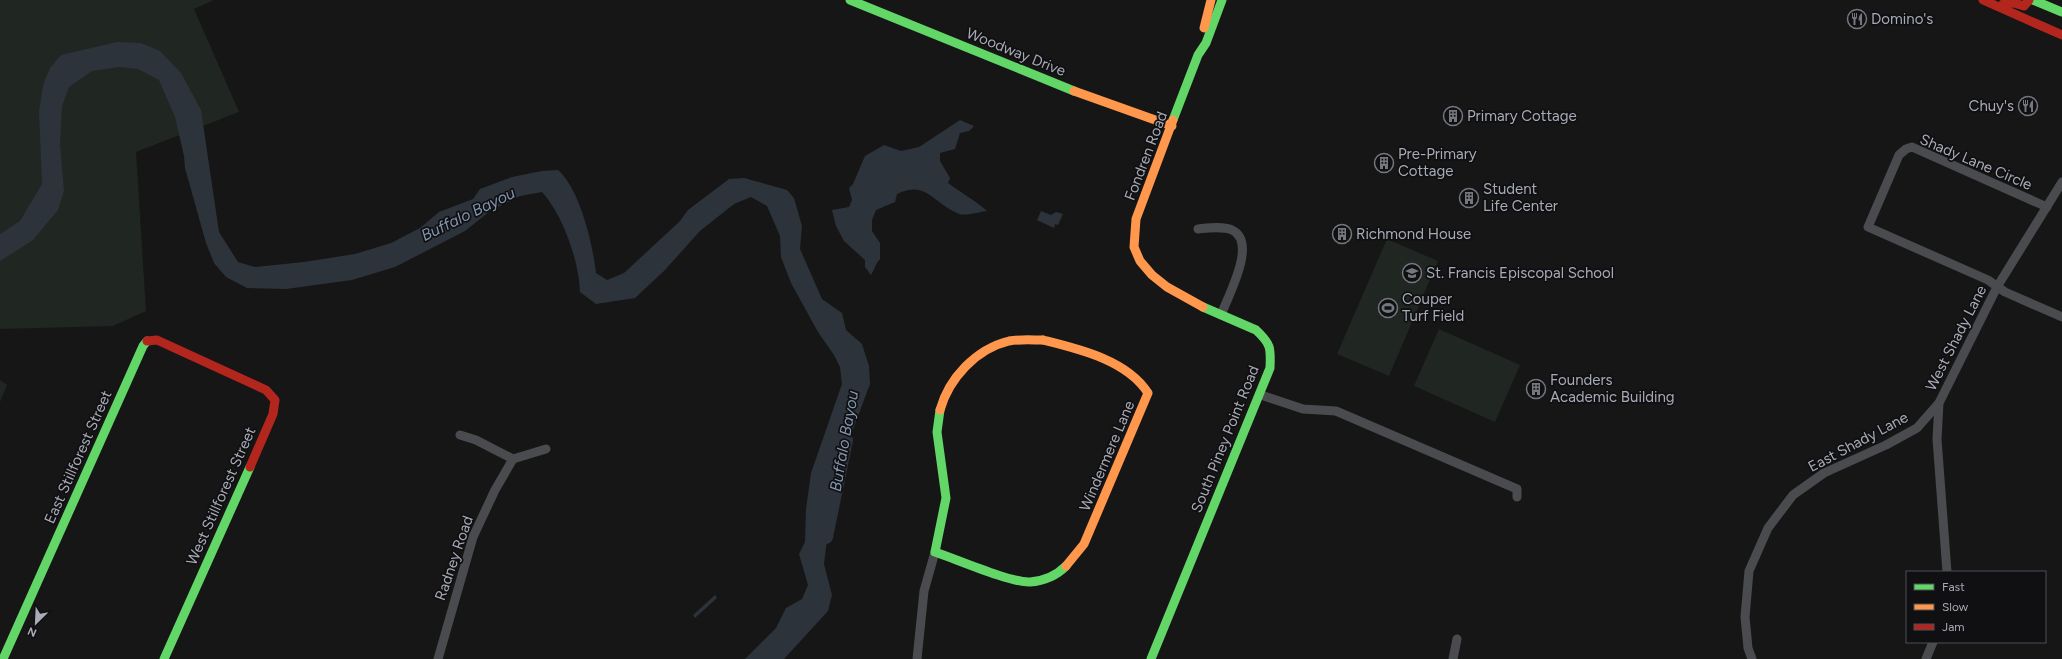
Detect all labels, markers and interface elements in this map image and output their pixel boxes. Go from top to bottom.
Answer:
restaurant icon: Domino's [1846,8,1868,30]
place label: Domino's [1871,10,1933,28]
street label: Woodway Drive [964,24,1068,80]
restaurant icon: Chuy's [2017,95,2039,117]
place label: Chuy's [1969,97,2014,115]
building icon: Primary Cottage [1442,105,1464,127]
place label: Primary Cottage [1467,107,1577,125]
street label: Fondren Road [1121,109,1171,203]
street label: Shady Lane Circle [1917,130,2035,194]
place label: Pre-Primary Cottage [1398,145,1477,180]
building icon: Pre-Primary Cottage [1373,152,1395,174]
place label: Student Life Center [1483,180,1558,215]
water label: Buffalo Bayou [418,183,518,245]
building icon: Student Life Center [1458,187,1480,209]
building icon: Richmond House [1331,223,1353,245]
place label: Richmond House [1356,225,1471,243]
school or university icon: St. Francis Episcopal School [1401,262,1423,284]
place label: St. Francis Episcopal School [1426,264,1614,282]
street label: West Shady Lane [1922,282,1990,394]
place label: Couper Turf Field [1402,290,1464,325]
sports icon: Couper Turf Field [1377,297,1399,319]
street label: South Piney Point Road [1187,363,1263,515]
place label: Founders Academic Building [1550,371,1675,406]
building icon: Founders Academic Building [1525,378,1547,400]
street label: East Stillforest Street [41,387,116,526]
water label: Buffalo Bayou [826,389,862,493]
street label: Windermere Lane [1076,398,1138,514]
street label: East Shady Lane [1805,408,1911,476]
street label: West Stillforest Street [182,424,260,568]
street label: Radney Road [431,513,477,603]
legend [1906,571,2046,643]
text: Fast [1942,580,1965,594]
text: Slow [1942,600,1969,614]
north arrow [16,603,56,643]
text: Jam [1942,620,1965,634]
text: N [26,624,39,639]

